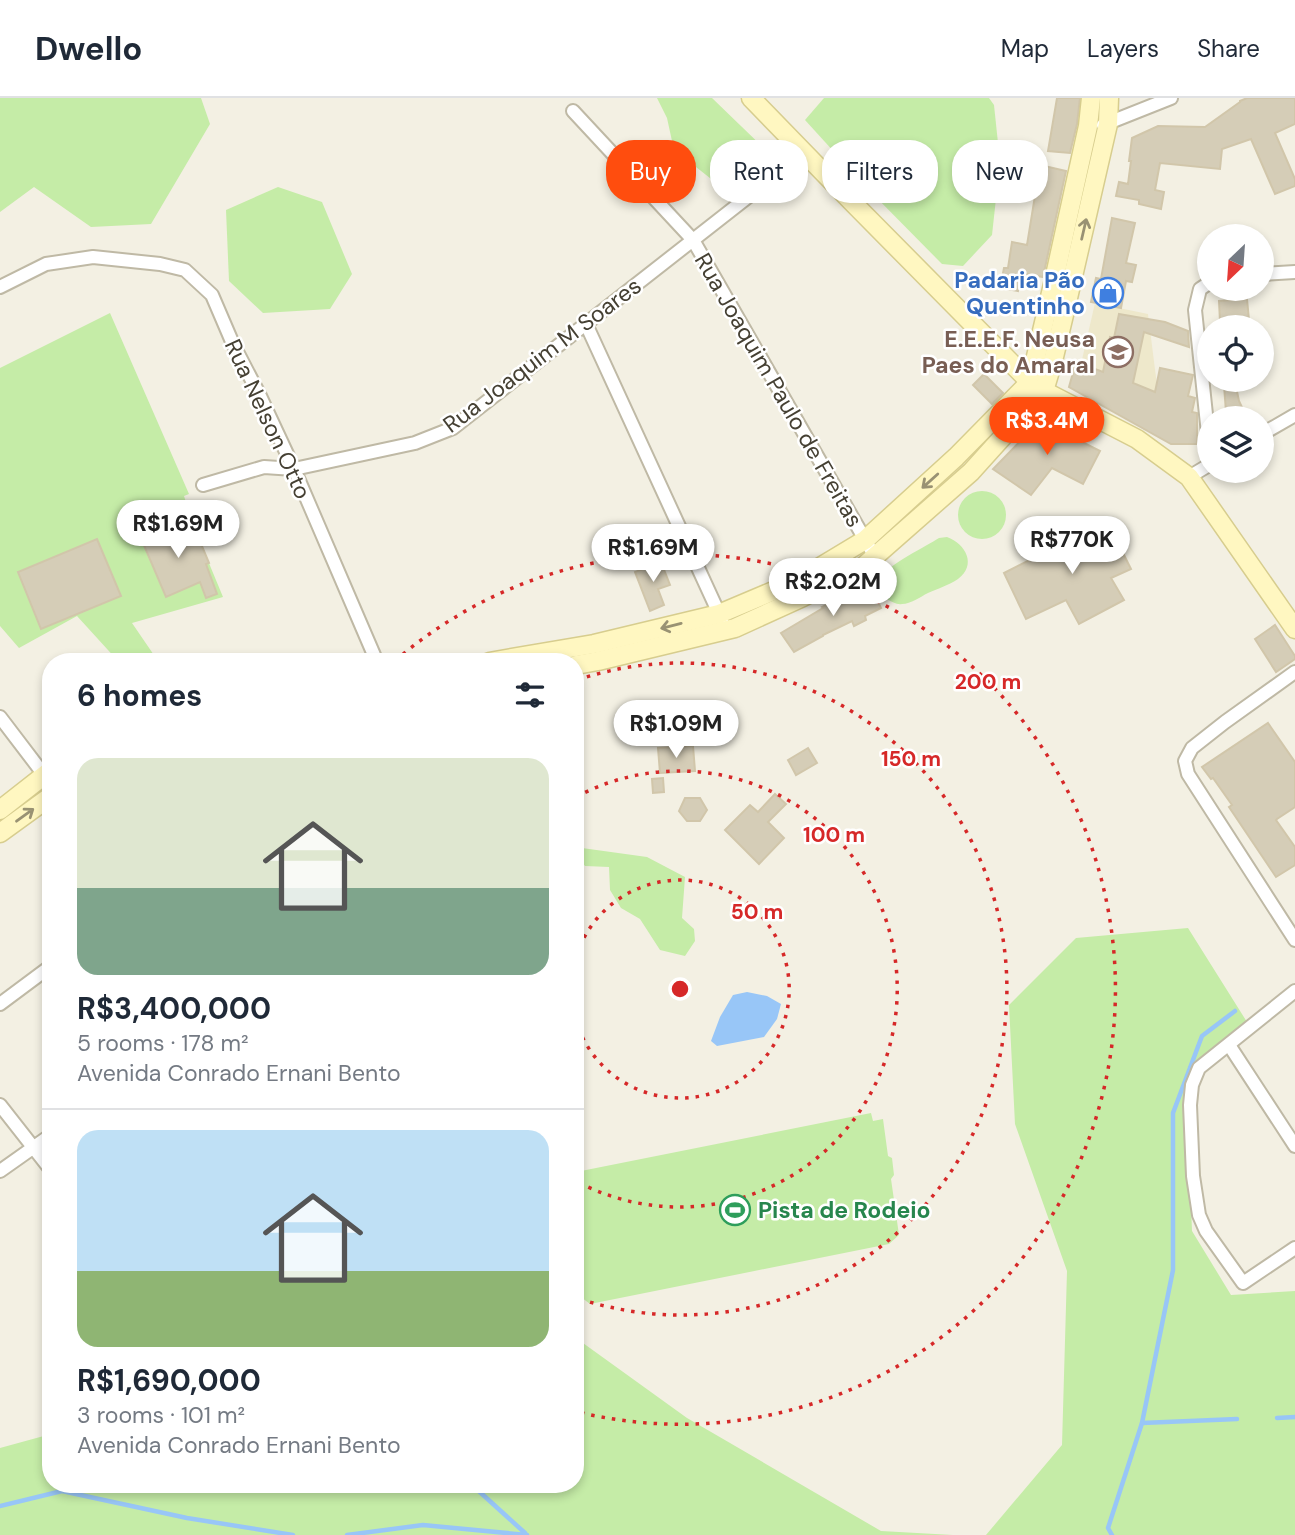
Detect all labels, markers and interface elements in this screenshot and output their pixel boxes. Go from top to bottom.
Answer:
text: Dwello [35,27,142,70]
text: Map [1001,33,1049,64]
text: Layers [1087,33,1159,64]
text: Share [1197,33,1260,64]
chip: Buy [606,140,696,203]
chip: Rent [710,140,808,203]
chip: Filters [822,140,938,203]
chip: New [952,140,1048,203]
one-way arrow [1078,218,1091,241]
north arrow [1197,224,1274,301]
map controls [1197,224,1274,483]
street label: Rua Joaquim Paulo de Freitas [688,247,870,533]
place label: Padaria Pão Quentinho [954,265,1085,321]
street label: Rua Joaquim M Soares [437,271,647,439]
shop icon: Padaria Pão Quentinho [1091,276,1125,310]
button: locate [1197,315,1274,392]
place label: E.E.E.F. Neusa Paes do Amaral [922,324,1095,380]
street label: Rua Nelson Otto [218,334,318,504]
school or university icon: E.E.E.F. Neusa Paes do Amaral [1101,335,1135,369]
pin: R$3.4M [990,398,1104,457]
text: R$3.4M [1005,405,1089,435]
button: layers [1197,406,1274,483]
one-way arrow [921,473,939,489]
pin: R$1.69M [113,500,243,560]
text: R$1.69M [133,508,224,538]
pin: R$770K [1015,517,1129,576]
pin: R$1.69M [588,524,718,584]
text: R$770K [1030,524,1114,554]
text: R$1.69M [608,532,699,562]
pin: R$2.02M [768,559,898,618]
text: R$2.02M [785,566,881,596]
one-way arrow [660,619,683,633]
text: 200 m [955,668,1021,696]
text: 6 homes [77,676,202,715]
icon: filters [511,676,549,714]
pin: R$1.09M [611,700,741,760]
text: R$1.09M [630,708,722,738]
text: 150 m [881,745,941,773]
icon: home [250,803,376,929]
one-way arrow [15,808,34,822]
text: 100 m [803,821,865,849]
text: 50 m [731,898,783,926]
centre of rings [668,977,692,1001]
text: R$3,400,000 [77,989,271,1028]
text: 5 rooms · 178 m² [77,1028,249,1058]
text: Avenida Conrado Ernani Bento [77,1058,401,1088]
icon: home [250,1175,376,1301]
sports icon: Pista de Rodeio [718,1193,752,1227]
place label: Pista de Rodeio [758,1195,931,1225]
text: R$1,690,000 [77,1361,261,1400]
text: 3 rooms · 101 m² [77,1400,245,1430]
text: Avenida Conrado Ernani Bento [77,1430,401,1460]

